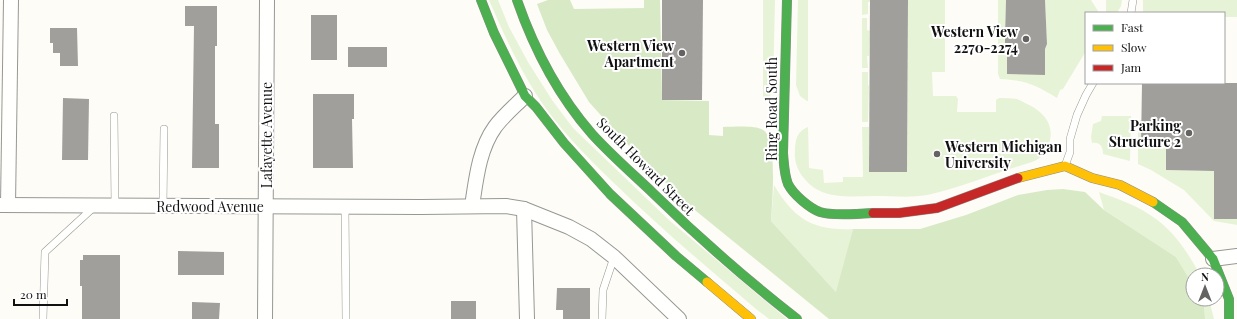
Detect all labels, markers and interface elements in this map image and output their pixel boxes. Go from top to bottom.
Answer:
legend [1085,12,1225,84]
text: Fast [1121,19,1144,35]
place label: Western View 2270-2274 [930,22,1019,57]
marker: Western View 2270-2274 [1021,34,1031,44]
place label: Western View Apartment [586,36,675,71]
text: Slow [1121,39,1147,55]
marker: Western View Apartment [677,48,687,58]
street label: Ring Road South [762,56,781,161]
text: Jam [1120,59,1142,75]
street label: Lafayette Avenue [257,82,276,188]
street label: South Howard Street [593,113,700,220]
place label: Parking Structure 2 [1109,116,1181,151]
marker: Parking Structure 2 [1184,128,1194,138]
place label: Western Michigan University [944,137,1062,172]
marker: Western Michigan University [932,149,942,159]
street label: Redwood Avenue [156,197,264,216]
north arrow [1185,267,1225,307]
text: N [1201,269,1209,284]
scale bar [14,281,67,307]
text: 20 m [20,286,47,302]

